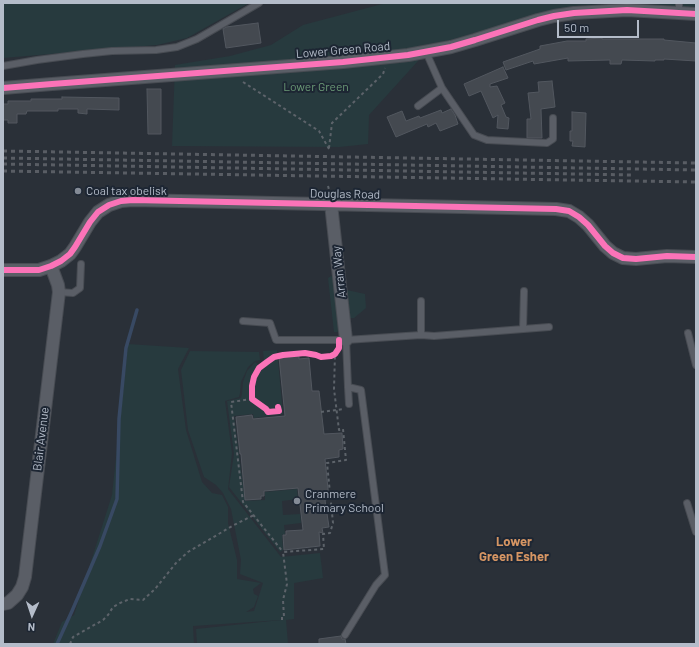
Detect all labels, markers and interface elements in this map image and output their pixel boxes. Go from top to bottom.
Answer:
scale bar [559,12,641,38]
text: 50 m [564,20,589,34]
street label: Lower Green Road [295,39,391,61]
park label: Lower Green [283,80,349,94]
place label: Coal tax obelisk [86,184,167,198]
marker: Coal tax obelisk [73,186,83,196]
street label: Douglas Road [310,186,380,202]
street label: Arran Way [329,245,349,299]
street label: Blair Avenue [30,406,52,472]
place label: Cranmere Primary School [305,487,384,515]
marker: Cranmere Primary School [292,496,302,506]
district label: Lower Green Esher [479,534,549,565]
north arrow [12,595,52,635]
text: N [27,621,35,634]

